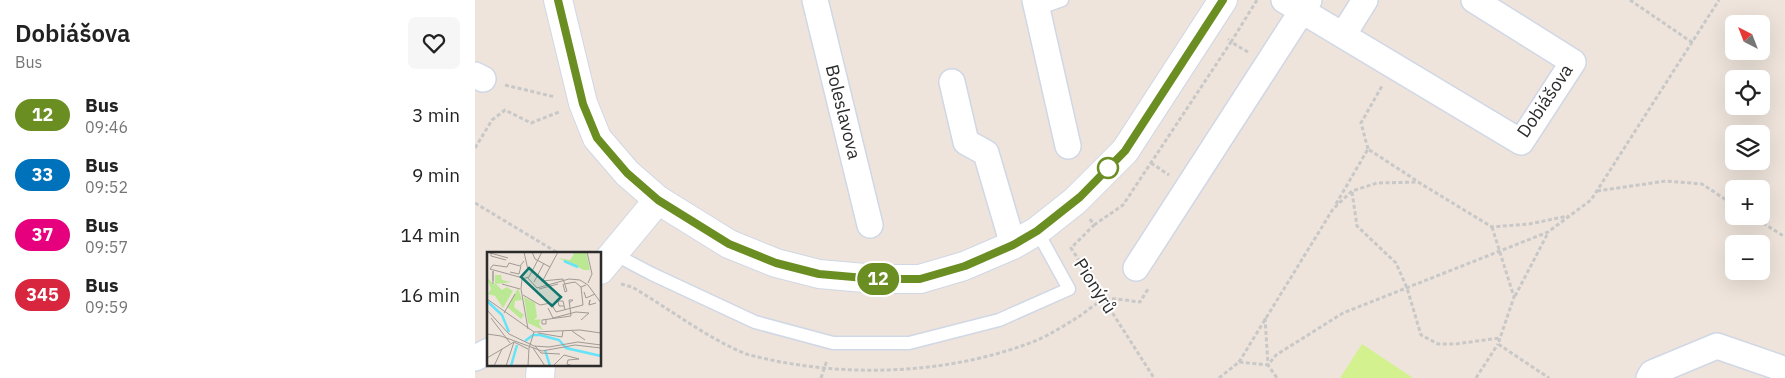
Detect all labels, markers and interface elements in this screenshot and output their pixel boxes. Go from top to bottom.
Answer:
north arrow [1725,15,1770,60]
map controls [1725,15,1770,280]
text: Dobiášova [15,17,131,49]
button: heart [408,17,460,69]
text: Bus [15,52,42,72]
street label: Dobiášova [1512,59,1578,142]
street label: Boleslavova [821,62,866,162]
button: locate [1725,70,1770,115]
text: Bus [85,93,119,117]
text: 12 [32,103,53,126]
text: 3 min [412,103,460,127]
text: 09:46 [85,117,128,137]
button: layers [1725,125,1770,170]
text: Bus [85,153,119,177]
unlabelled marker [1097,157,1119,179]
text: 33 [32,163,53,186]
text: 9 min [412,163,460,187]
text: 09:52 [85,177,128,197]
button: + [1725,180,1770,225]
text: Bus [85,213,119,237]
text: 37 [32,223,53,246]
text: 14 min [401,223,460,247]
button: − [1725,235,1770,280]
text: 09:57 [85,237,128,257]
inset map [487,252,601,366]
street label: Pionýrů [1069,254,1122,318]
line badge: 12 [855,263,901,295]
text: 12 [867,267,889,290]
text: Bus [85,273,119,297]
text: 345 [26,283,59,306]
text: 16 min [401,283,460,307]
text: 09:59 [85,297,128,317]

